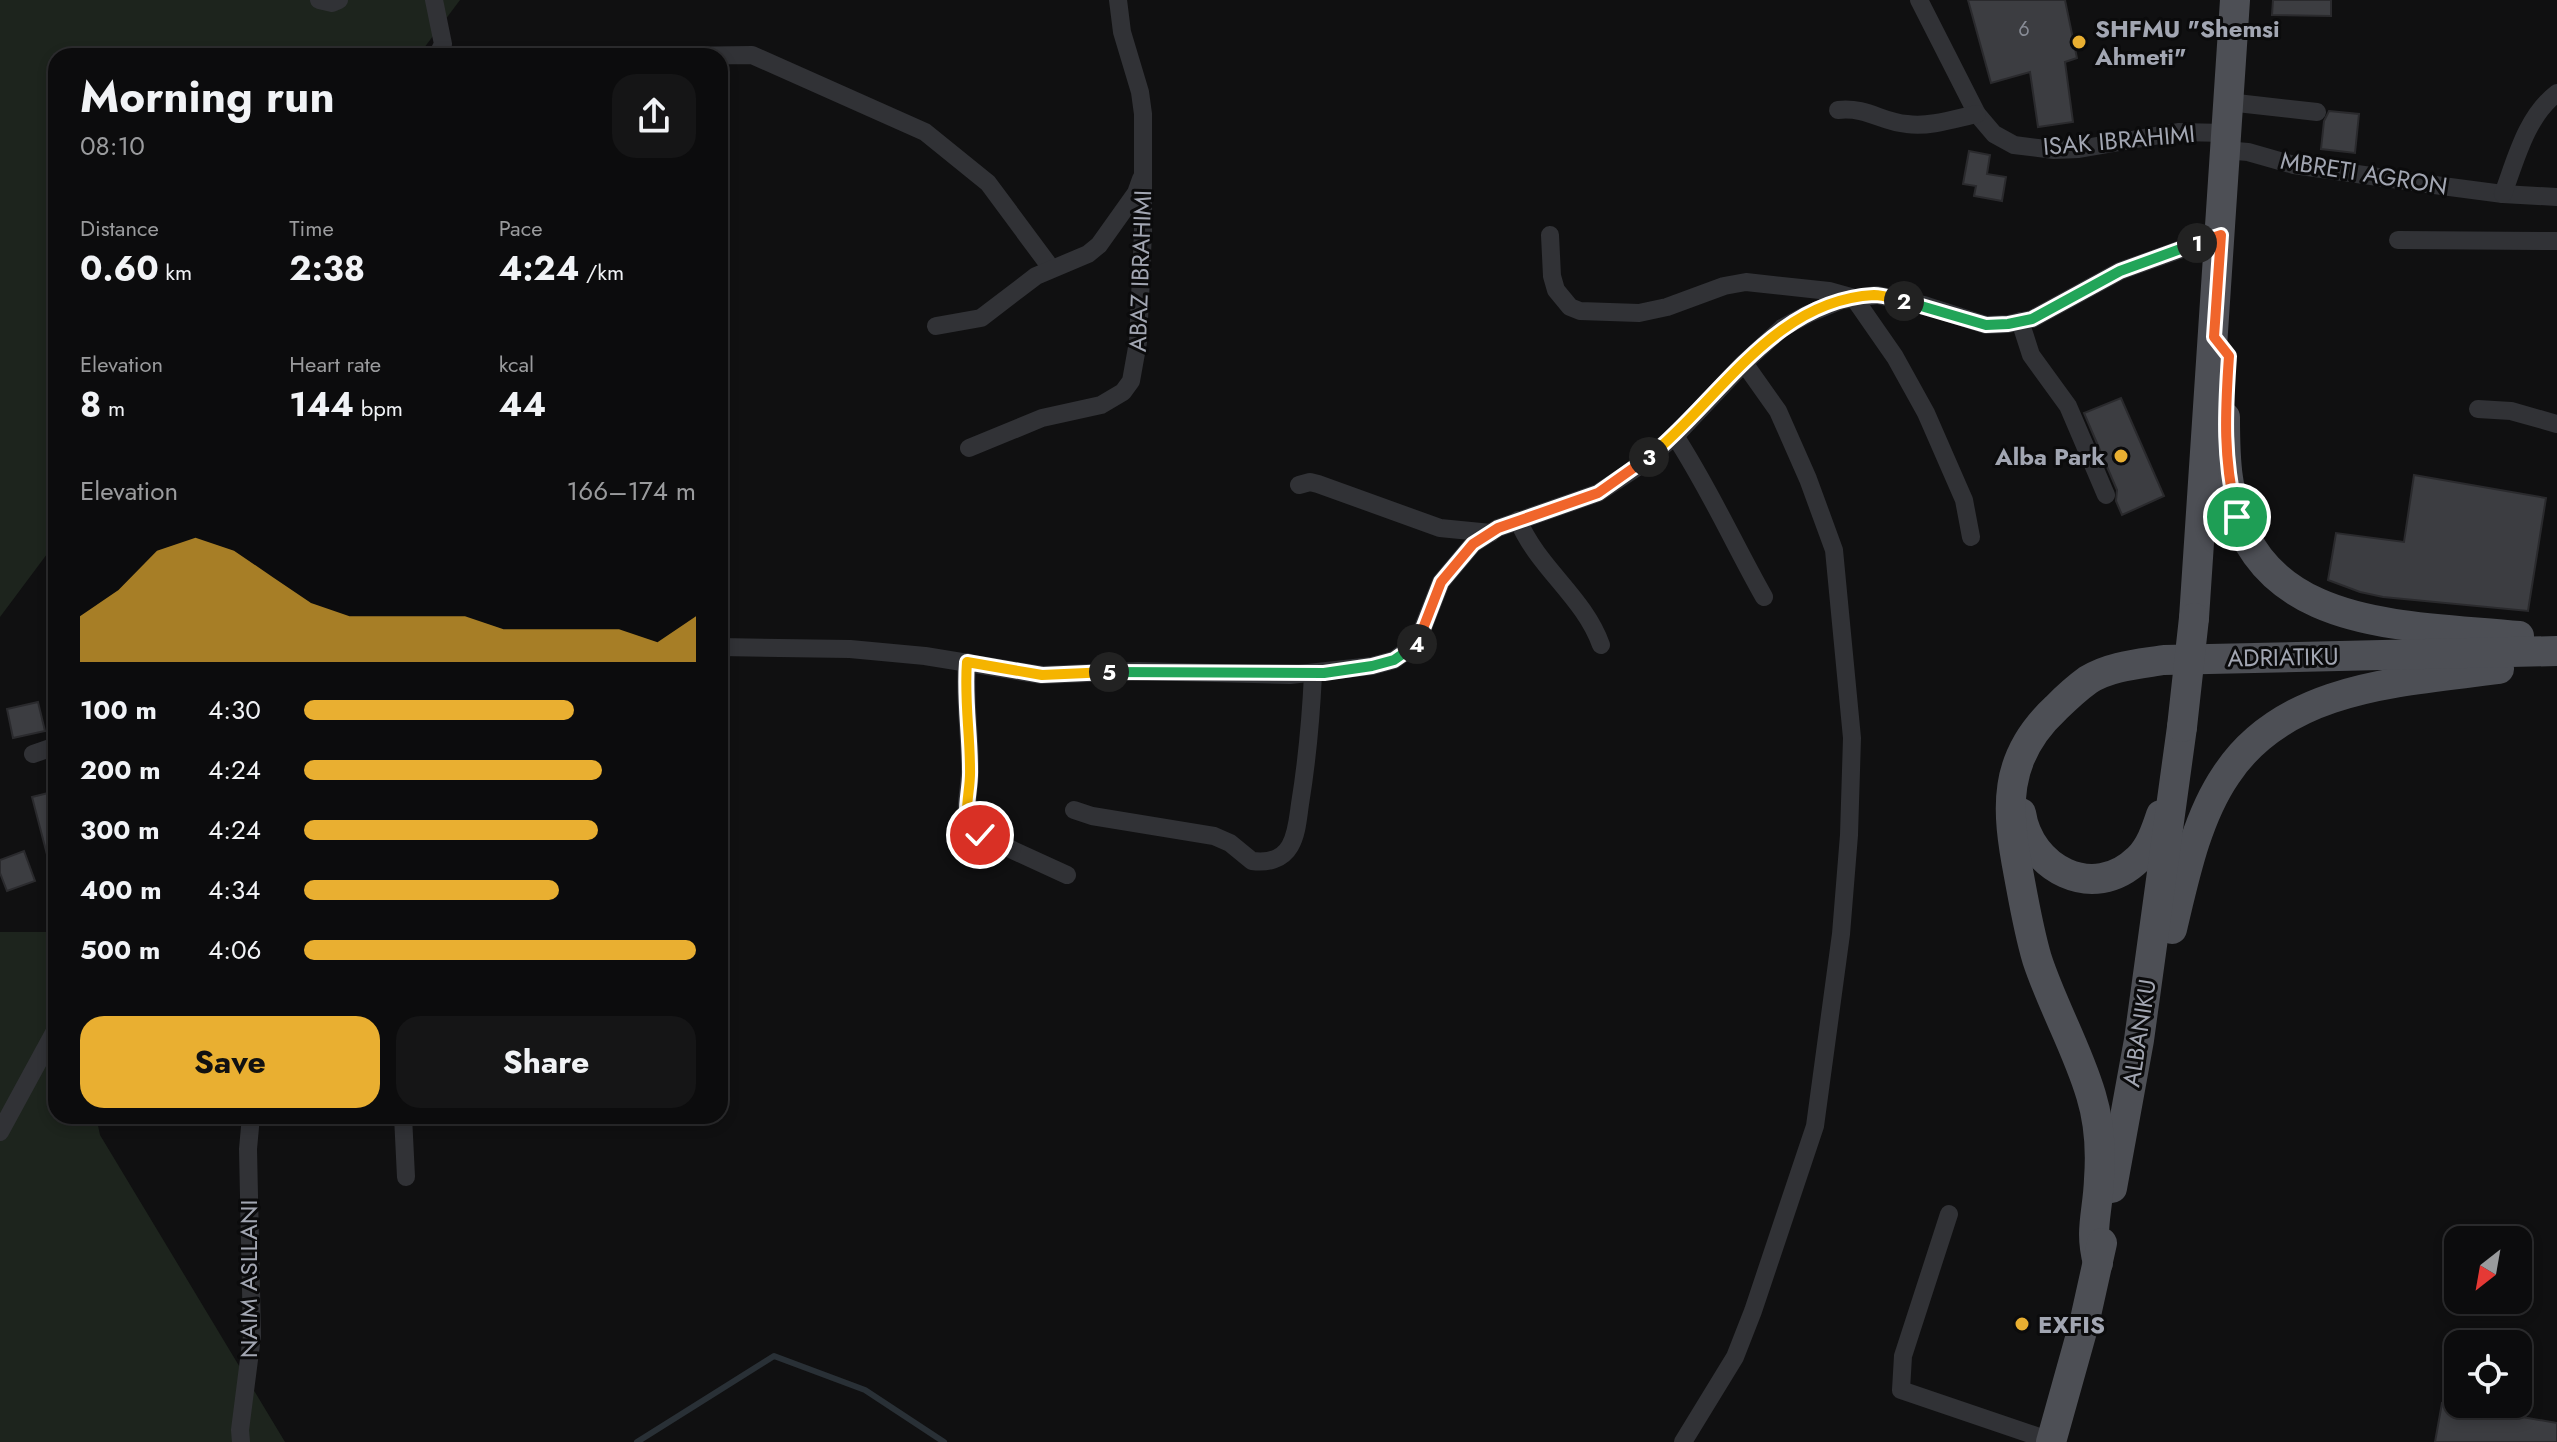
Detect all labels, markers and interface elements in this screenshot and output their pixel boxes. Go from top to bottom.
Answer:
place label: SHFMU "Shemsi Ahmeti" [2094,11,2280,74]
house number: 6 [2018,15,2030,44]
marker: SHFMU "Shemsi Ahmeti" [2070,33,2088,51]
text: Morning run [80,65,335,129]
button: share [612,74,696,158]
street label: ISAK IBRAHIMI [2041,116,2197,164]
text: 08:10 [80,127,145,165]
street label: MBRETI AGRON [2278,143,2450,203]
street label: ABAZ IBRAHIMI [1120,189,1160,353]
text: Distance [80,212,159,244]
text: Time [289,212,334,244]
text: Pace [499,212,542,244]
pin: 1 [2177,223,2217,263]
text: 1 [2191,227,2203,259]
text: 0.60 [80,244,159,293]
text: 2:38 [289,244,365,293]
text: 4:24 [499,244,579,293]
text: km [159,256,192,288]
text: /km [579,256,624,288]
pin: 2 [1884,281,1924,321]
text: 2 [1897,285,1911,317]
text: Elevation [80,348,163,380]
text: Heart rate [289,348,381,380]
text: kcal [499,348,534,380]
text: 8 [80,380,101,429]
text: 144 [289,380,354,429]
text: 44 [499,380,546,429]
text: m [101,392,125,424]
text: bpm [354,392,403,424]
pin: 3 [1629,437,1669,477]
place label: Alba Park [1994,439,2105,474]
text: 3 [1642,441,1656,473]
marker: Alba Park [2112,447,2130,465]
text: Elevation [80,472,178,510]
text: 166–174 m [567,472,696,510]
pin [2203,483,2271,551]
icon: arrive [2215,495,2259,539]
pin: 4 [1397,624,1437,664]
text: 4 [1409,628,1425,660]
street label: ADRIATIKU [2227,639,2339,675]
pin: 5 [1089,652,1129,692]
text: 5 [1102,656,1116,688]
text: 100 m [80,691,157,729]
text: 4:30 [208,691,261,729]
text: 200 m [80,751,161,789]
text: 4:24 [208,751,261,789]
pin [946,801,1014,869]
text: 300 m [80,811,160,849]
text: 4:24 [208,811,261,849]
icon: check [958,813,1002,857]
text: 400 m [80,871,162,909]
text: 4:34 [208,871,260,909]
text: 500 m [80,931,160,969]
text: 4:06 [208,931,262,969]
street label: ALBANIKU [2113,977,2165,1089]
button: Save [80,1016,380,1108]
button: Share [396,1016,696,1108]
street label: NAIM ASLLANI [231,1200,266,1358]
north arrow [2444,1226,2532,1314]
map controls [2444,1226,2532,1418]
place label: EXFIS [2038,1307,2105,1342]
marker: EXFIS [2013,1315,2031,1333]
button: locate [2444,1330,2532,1418]

